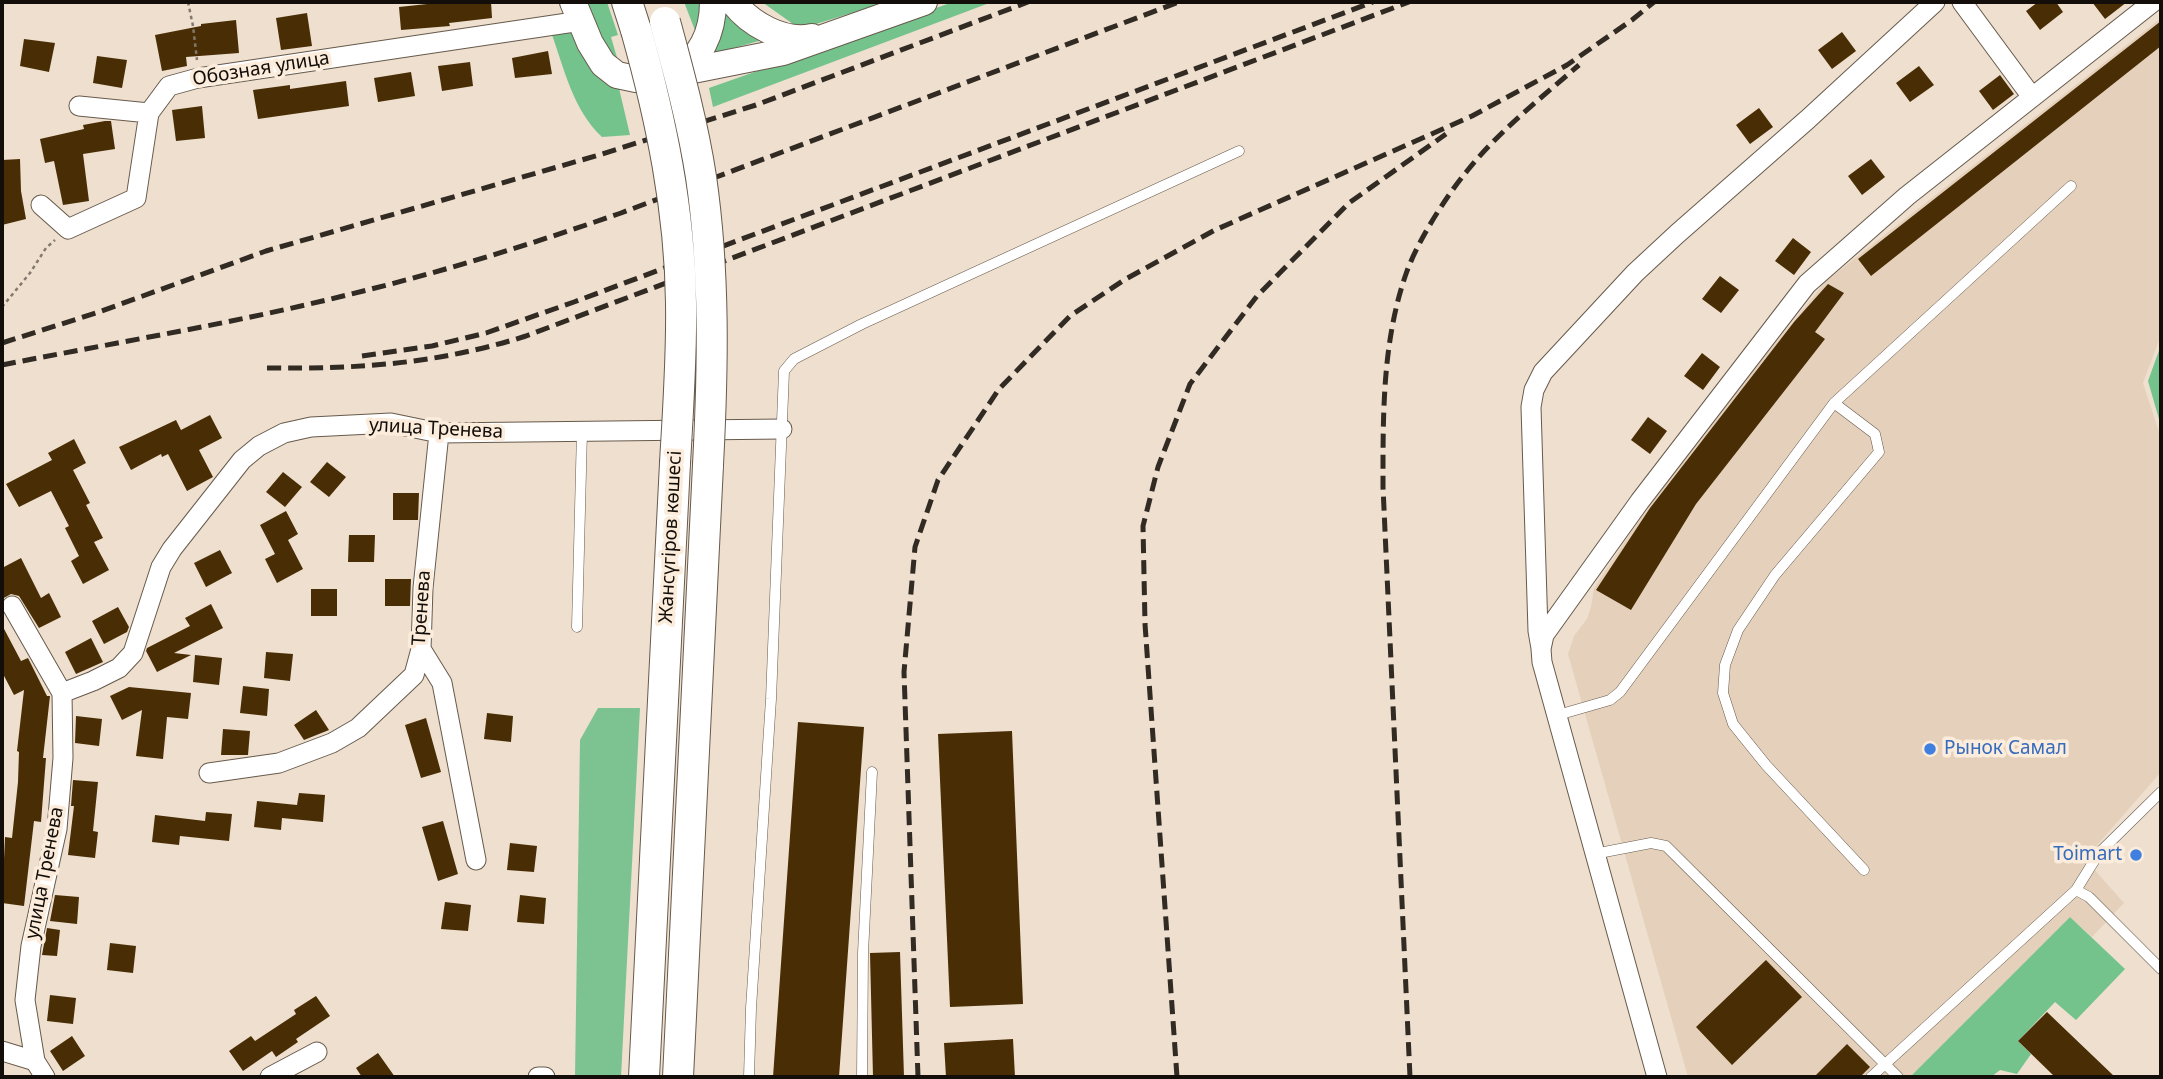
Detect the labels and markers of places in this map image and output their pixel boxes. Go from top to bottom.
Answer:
place label: Рынок Самал [1944,738,2067,760]
marker: Рынок Самал [1922,741,1938,757]
place label: Toimart [2053,844,2122,866]
marker: Toimart [2128,847,2144,863]

